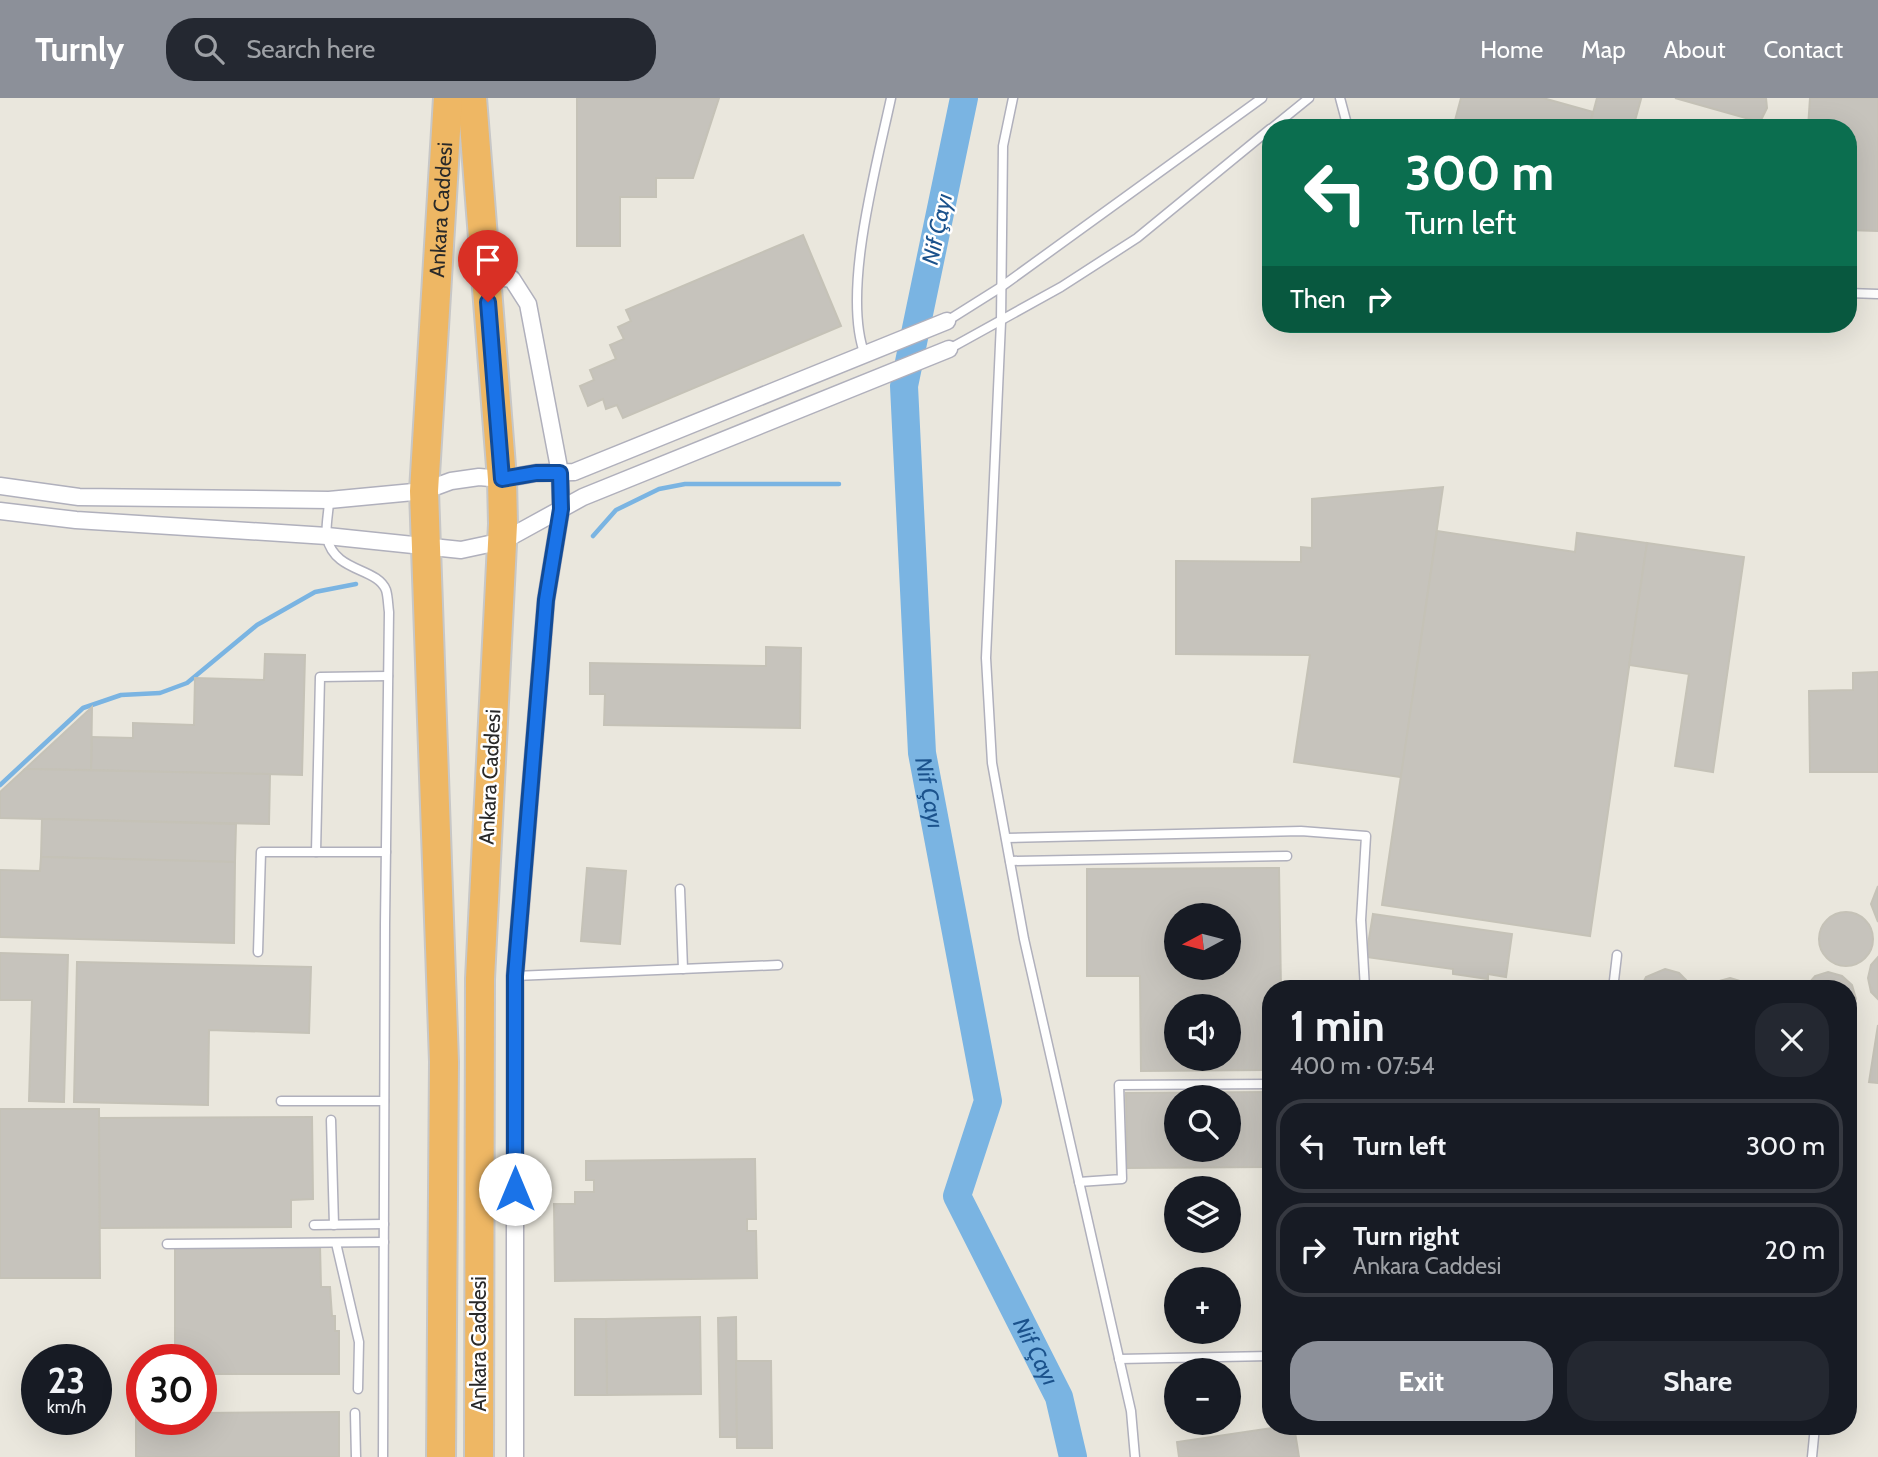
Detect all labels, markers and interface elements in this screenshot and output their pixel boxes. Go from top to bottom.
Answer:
search box [166,18,656,81]
text: Turnly [35,29,124,69]
icon: search [190,30,228,68]
text: Search here [246,33,375,65]
text: Home [1480,35,1543,64]
text: Map [1581,35,1626,64]
text: About [1664,35,1726,64]
text: Contact [1764,35,1843,64]
street label: Ankara Caddesi [424,141,457,278]
text: 300 m [1405,143,1554,202]
icon: left [1290,147,1381,238]
water label: Nif Çayı [916,191,958,267]
text: Turn left [1405,203,1516,242]
pin [458,230,518,302]
icon: arrive [469,241,507,279]
icon: right [1360,280,1398,318]
text: Then [1290,283,1346,315]
street label: Ankara Caddesi [473,709,506,845]
water label: Nif Çayı [909,755,950,831]
north arrow [1164,903,1241,980]
map controls [1164,903,1241,1435]
button: sound [1164,994,1241,1071]
text: 1 min [1290,1000,1385,1052]
button: close [1755,1003,1829,1077]
text: 400 m · 07:54 [1290,1052,1434,1080]
button: search [1164,1085,1241,1162]
icon: left [1294,1127,1332,1165]
text: Turn left [1353,1130,1446,1162]
text: 300 m [1746,1130,1825,1162]
position arrow [478,1152,552,1226]
button: layers [1164,1176,1241,1253]
text: Turn right [1353,1220,1459,1252]
icon: right [1294,1231,1332,1269]
text: 20 m [1765,1234,1825,1266]
text: Ankara Caddesi [1353,1252,1502,1280]
button: + [1164,1267,1241,1344]
street label: Ankara Caddesi [466,1276,491,1412]
water label: Nif Çayı [1007,1313,1065,1390]
button: Exit [1290,1341,1553,1421]
button: Share [1567,1341,1829,1421]
speed limit sign: 30 [126,1344,217,1435]
button: − [1164,1358,1241,1435]
text: 23 [48,1359,85,1402]
text: km/h [47,1396,86,1418]

